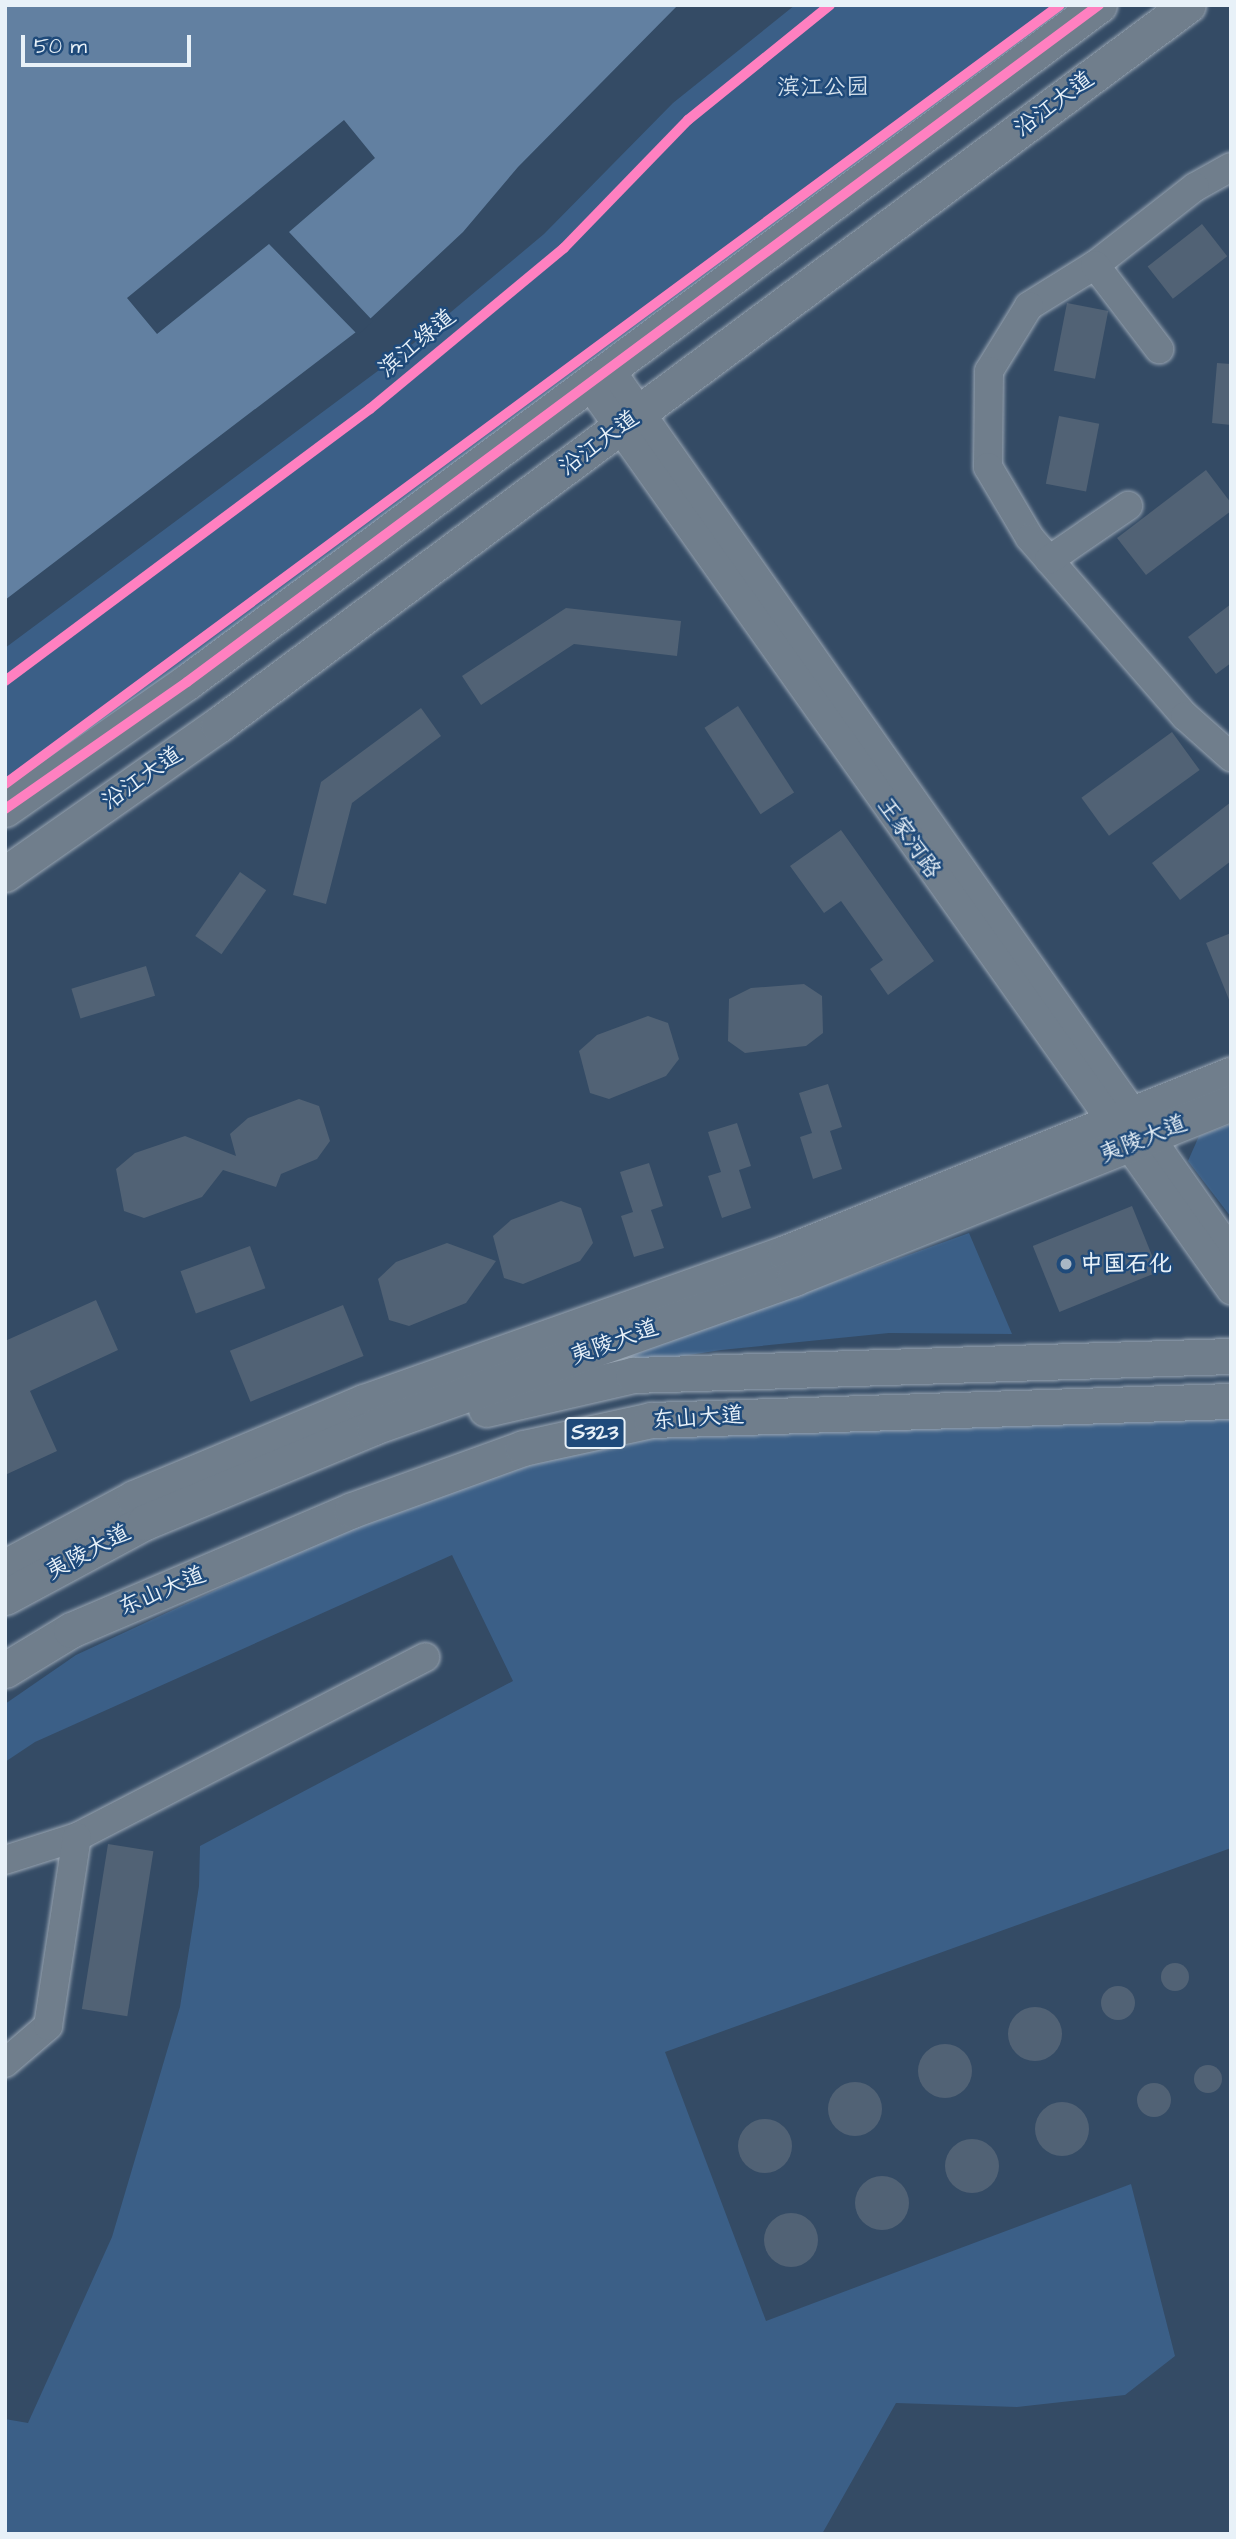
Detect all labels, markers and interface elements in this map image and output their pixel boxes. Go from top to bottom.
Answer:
scale bar [24,21,194,65]
text: 50 m [34,32,87,61]
street label: 沿江大道 [1009,65,1099,143]
park label: 滨江公园 [777,73,869,101]
street label: 滨江绿道 [373,303,461,383]
street label: 沿江大道 [554,404,644,482]
street label: 沿江大道 [96,740,188,816]
street label: 王家河路 [871,792,947,884]
street label: 夷陵大道 [1095,1109,1191,1169]
place label: 中国石化 [1080,1250,1172,1278]
marker: 中国石化 [1058,1256,1074,1272]
street label: 夷陵大道 [566,1313,662,1371]
street label: 东山大道 [651,1401,745,1435]
road number: S323 [564,1416,626,1450]
street label: 夷陵大道 [41,1518,135,1586]
street label: 东山大道 [114,1560,210,1622]

